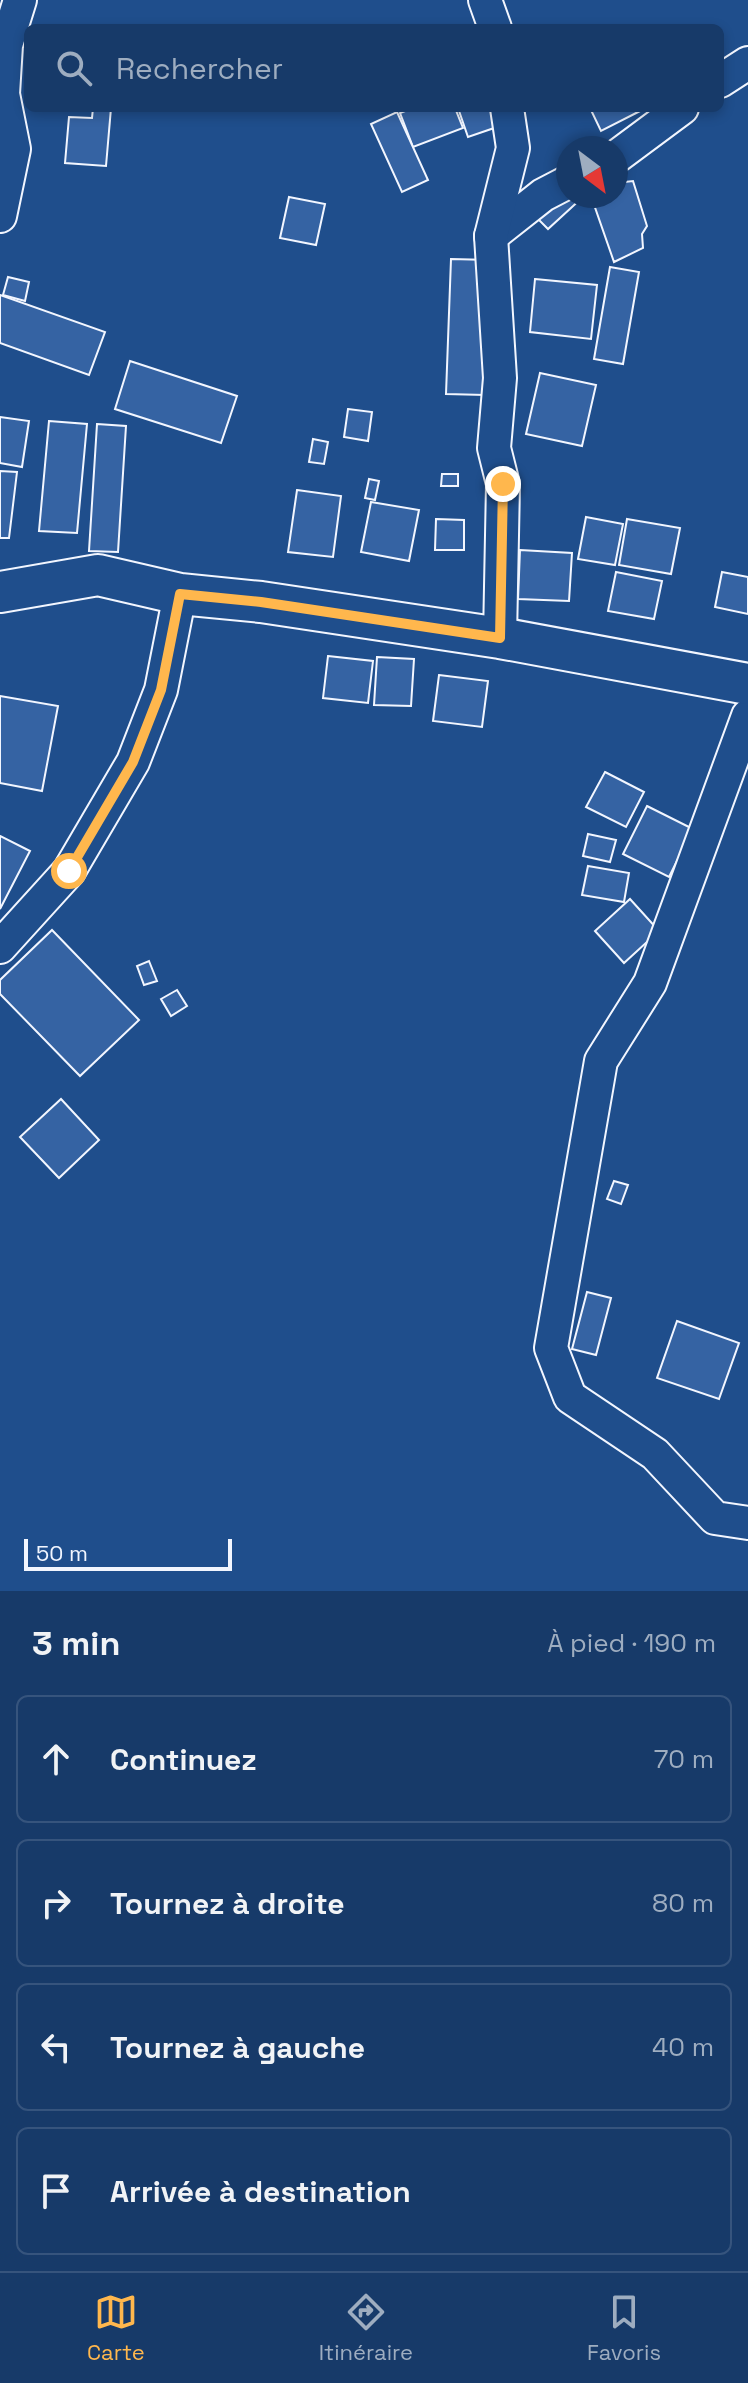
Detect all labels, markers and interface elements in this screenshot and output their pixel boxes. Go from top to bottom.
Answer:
search box [24,24,724,112]
icon: search [52,46,96,90]
text: Rechercher [116,49,283,88]
north arrow [556,136,628,208]
route end [485,466,521,502]
route start [51,853,87,889]
scale bar [24,1535,232,1571]
text: 50 m [36,1539,88,1567]
text: 3 min [32,1622,120,1665]
text: À pied · 190 m [547,1626,716,1660]
icon: ahead [34,1737,78,1781]
text: Continuez [110,1740,257,1779]
text: 70 m [654,1742,714,1776]
icon: right [34,1881,78,1925]
text: Tournez à droite [110,1884,344,1923]
text: 80 m [652,1886,714,1920]
icon: left [34,2025,78,2069]
text: Tournez à gauche [110,2028,365,2067]
text: 40 m [652,2030,714,2064]
icon: arrive [34,2169,78,2213]
text: Arrivée à destination [110,2172,411,2211]
tab: Carte [87,2290,145,2366]
tab: Itinéraire [319,2290,413,2366]
tab: Favoris [587,2290,661,2366]

